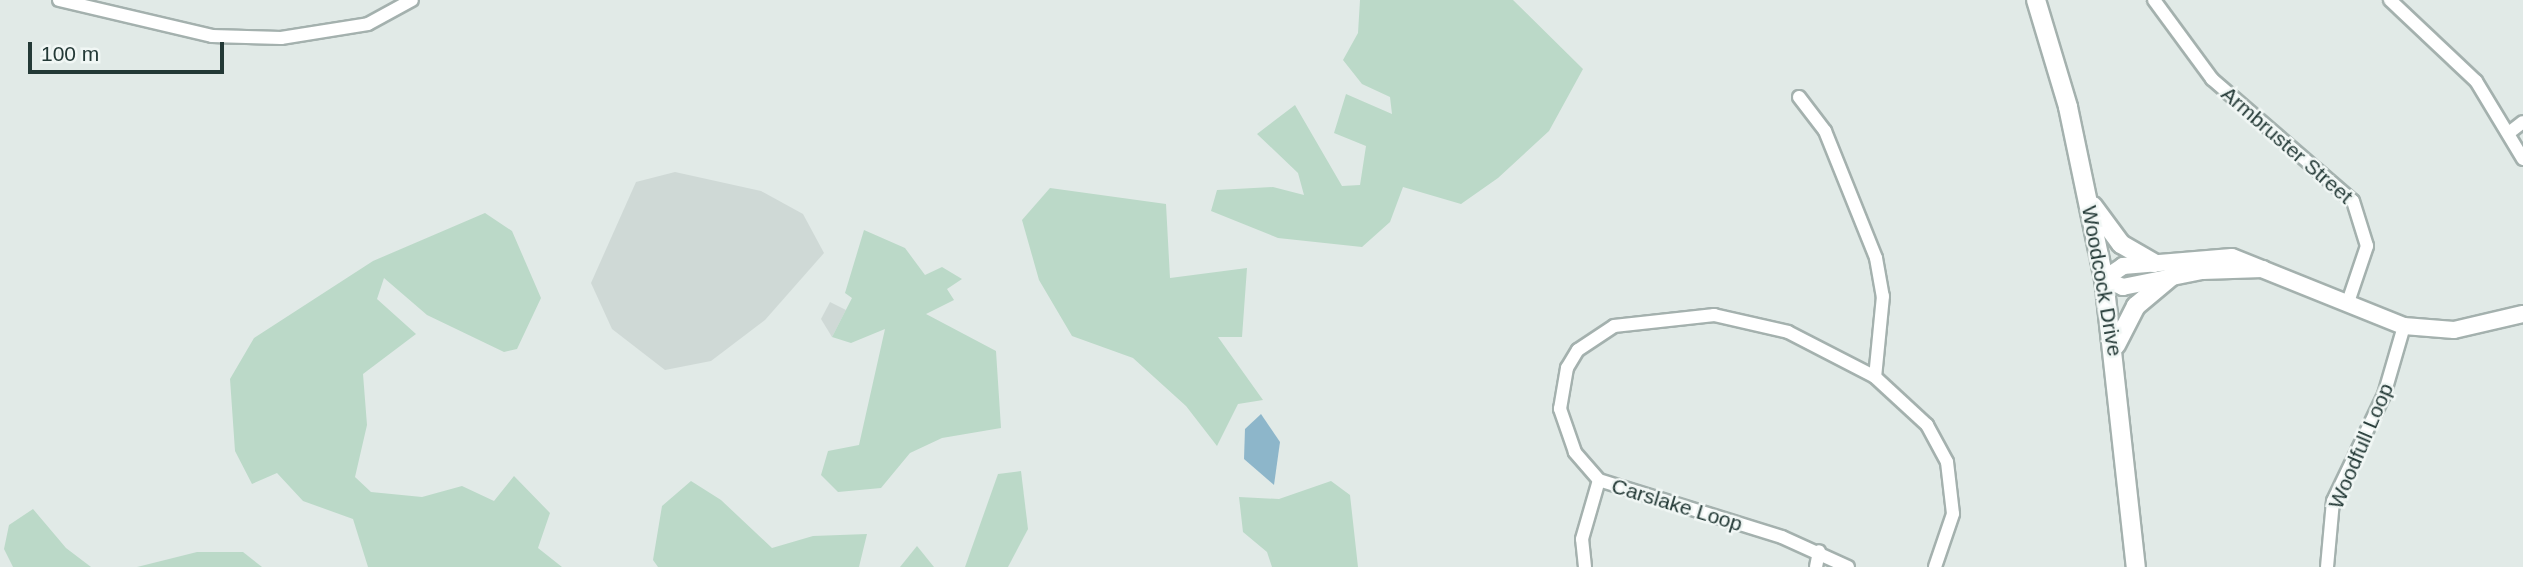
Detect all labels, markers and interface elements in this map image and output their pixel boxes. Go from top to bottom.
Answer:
scale bar [32,28,228,72]
text: 100 m [41,42,99,65]
street label: Armbruster Street [2216,81,2358,209]
street label: Woodcock Drive [2076,204,2128,358]
street label: Woodfull Loop [2323,379,2399,513]
street label: Carslake Loop [1609,473,1745,537]

